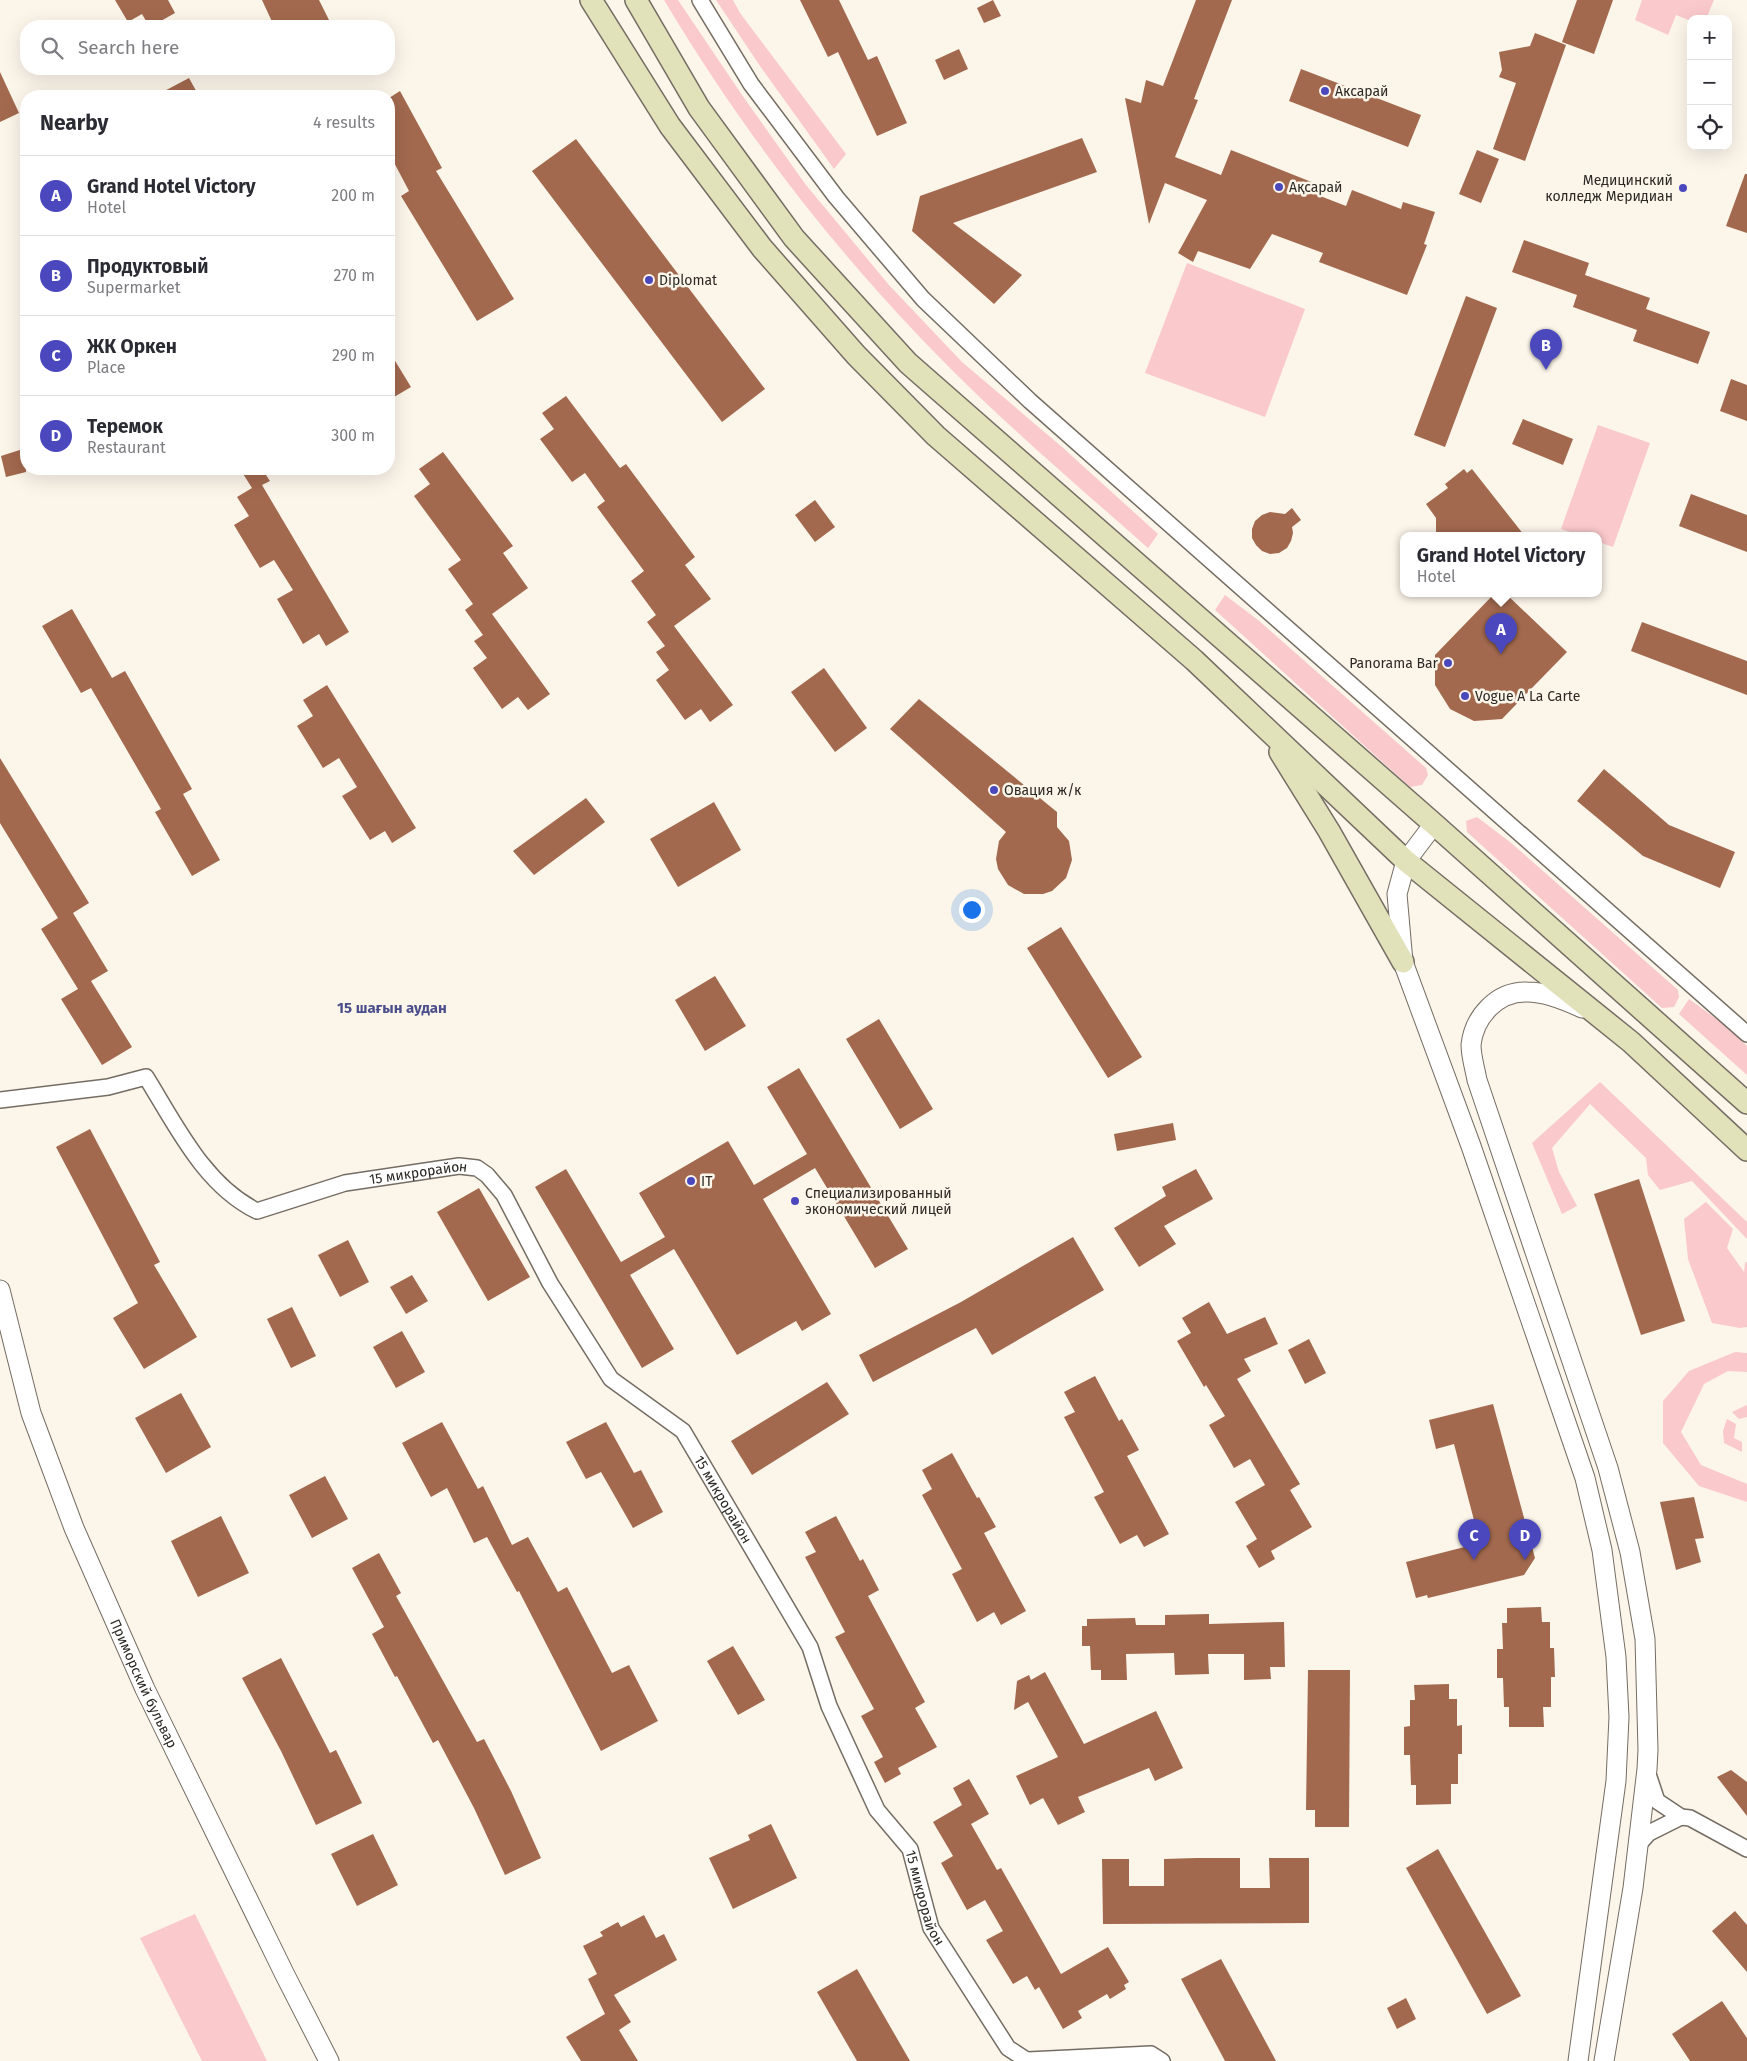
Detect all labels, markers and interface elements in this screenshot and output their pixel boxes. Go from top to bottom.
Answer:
map controls [1687,15,1732,150]
button: + [1687,15,1732,60]
search box [20,20,395,75]
icon: search [38,34,66,62]
text: Search here [78,36,179,59]
button: − [1687,60,1732,105]
place label: Аксарай [1335,83,1389,100]
marker: Аксарай [1319,85,1331,97]
button: locate [1687,105,1732,150]
text: Nearby [40,110,108,136]
text: 4 results [313,113,375,132]
place label: Медицинский колледж Меридиан [1545,172,1673,205]
text: Grand Hotel Victory [87,175,256,198]
place label: Ақсарай [1289,179,1343,196]
marker: Ақсарай [1273,181,1285,193]
marker: Медицинский колледж Меридиан [1677,182,1689,194]
text: A [51,186,61,205]
text: 200 m [331,186,375,205]
text: Hotel [87,198,126,217]
text: Продуктовый [87,255,209,278]
text: B [51,266,61,285]
text: 270 m [333,266,375,285]
place label: Diplomat [659,272,718,289]
marker: Diplomat [643,274,655,286]
text: Supermarket [87,278,181,297]
pin: B [1530,329,1562,370]
text: ЖК Оркен [87,335,177,358]
text: C [51,346,61,365]
text: 290 m [332,346,375,365]
text: Place [87,358,126,377]
text: Теремок [87,415,163,438]
text: D [51,426,61,445]
text: 300 m [331,426,375,445]
text: Restaurant [87,438,166,457]
popup [1400,532,1602,597]
text: Grand Hotel Victory [1417,544,1585,567]
text: Hotel [1417,567,1456,586]
pin: A [1485,613,1517,654]
place label: Panorama Bar [1349,655,1439,672]
marker: Panorama Bar [1442,657,1454,669]
place label: Vogue A La Carte [1475,688,1580,705]
marker: Vogue A La Carte [1459,690,1471,702]
place label: Овация ж/к [1004,782,1082,799]
marker: Овация ж/к [988,784,1000,796]
your location [959,897,985,923]
district label: 15 шағын аудан [337,999,447,1017]
street label: 15 микрорайон [368,1158,468,1188]
place label: IT [701,1173,713,1190]
marker: IT [685,1175,697,1187]
place label: Специализированный экономический лицей [805,1185,952,1218]
marker: Специализированный экономический лицей [789,1195,801,1207]
street label: 15 микрорайон [691,1452,756,1546]
pin: C [1458,1519,1490,1560]
pin: D [1509,1519,1541,1560]
street label: Приморский бульвар [107,1616,181,1751]
street label: 15 микрорайон [902,1848,948,1949]

